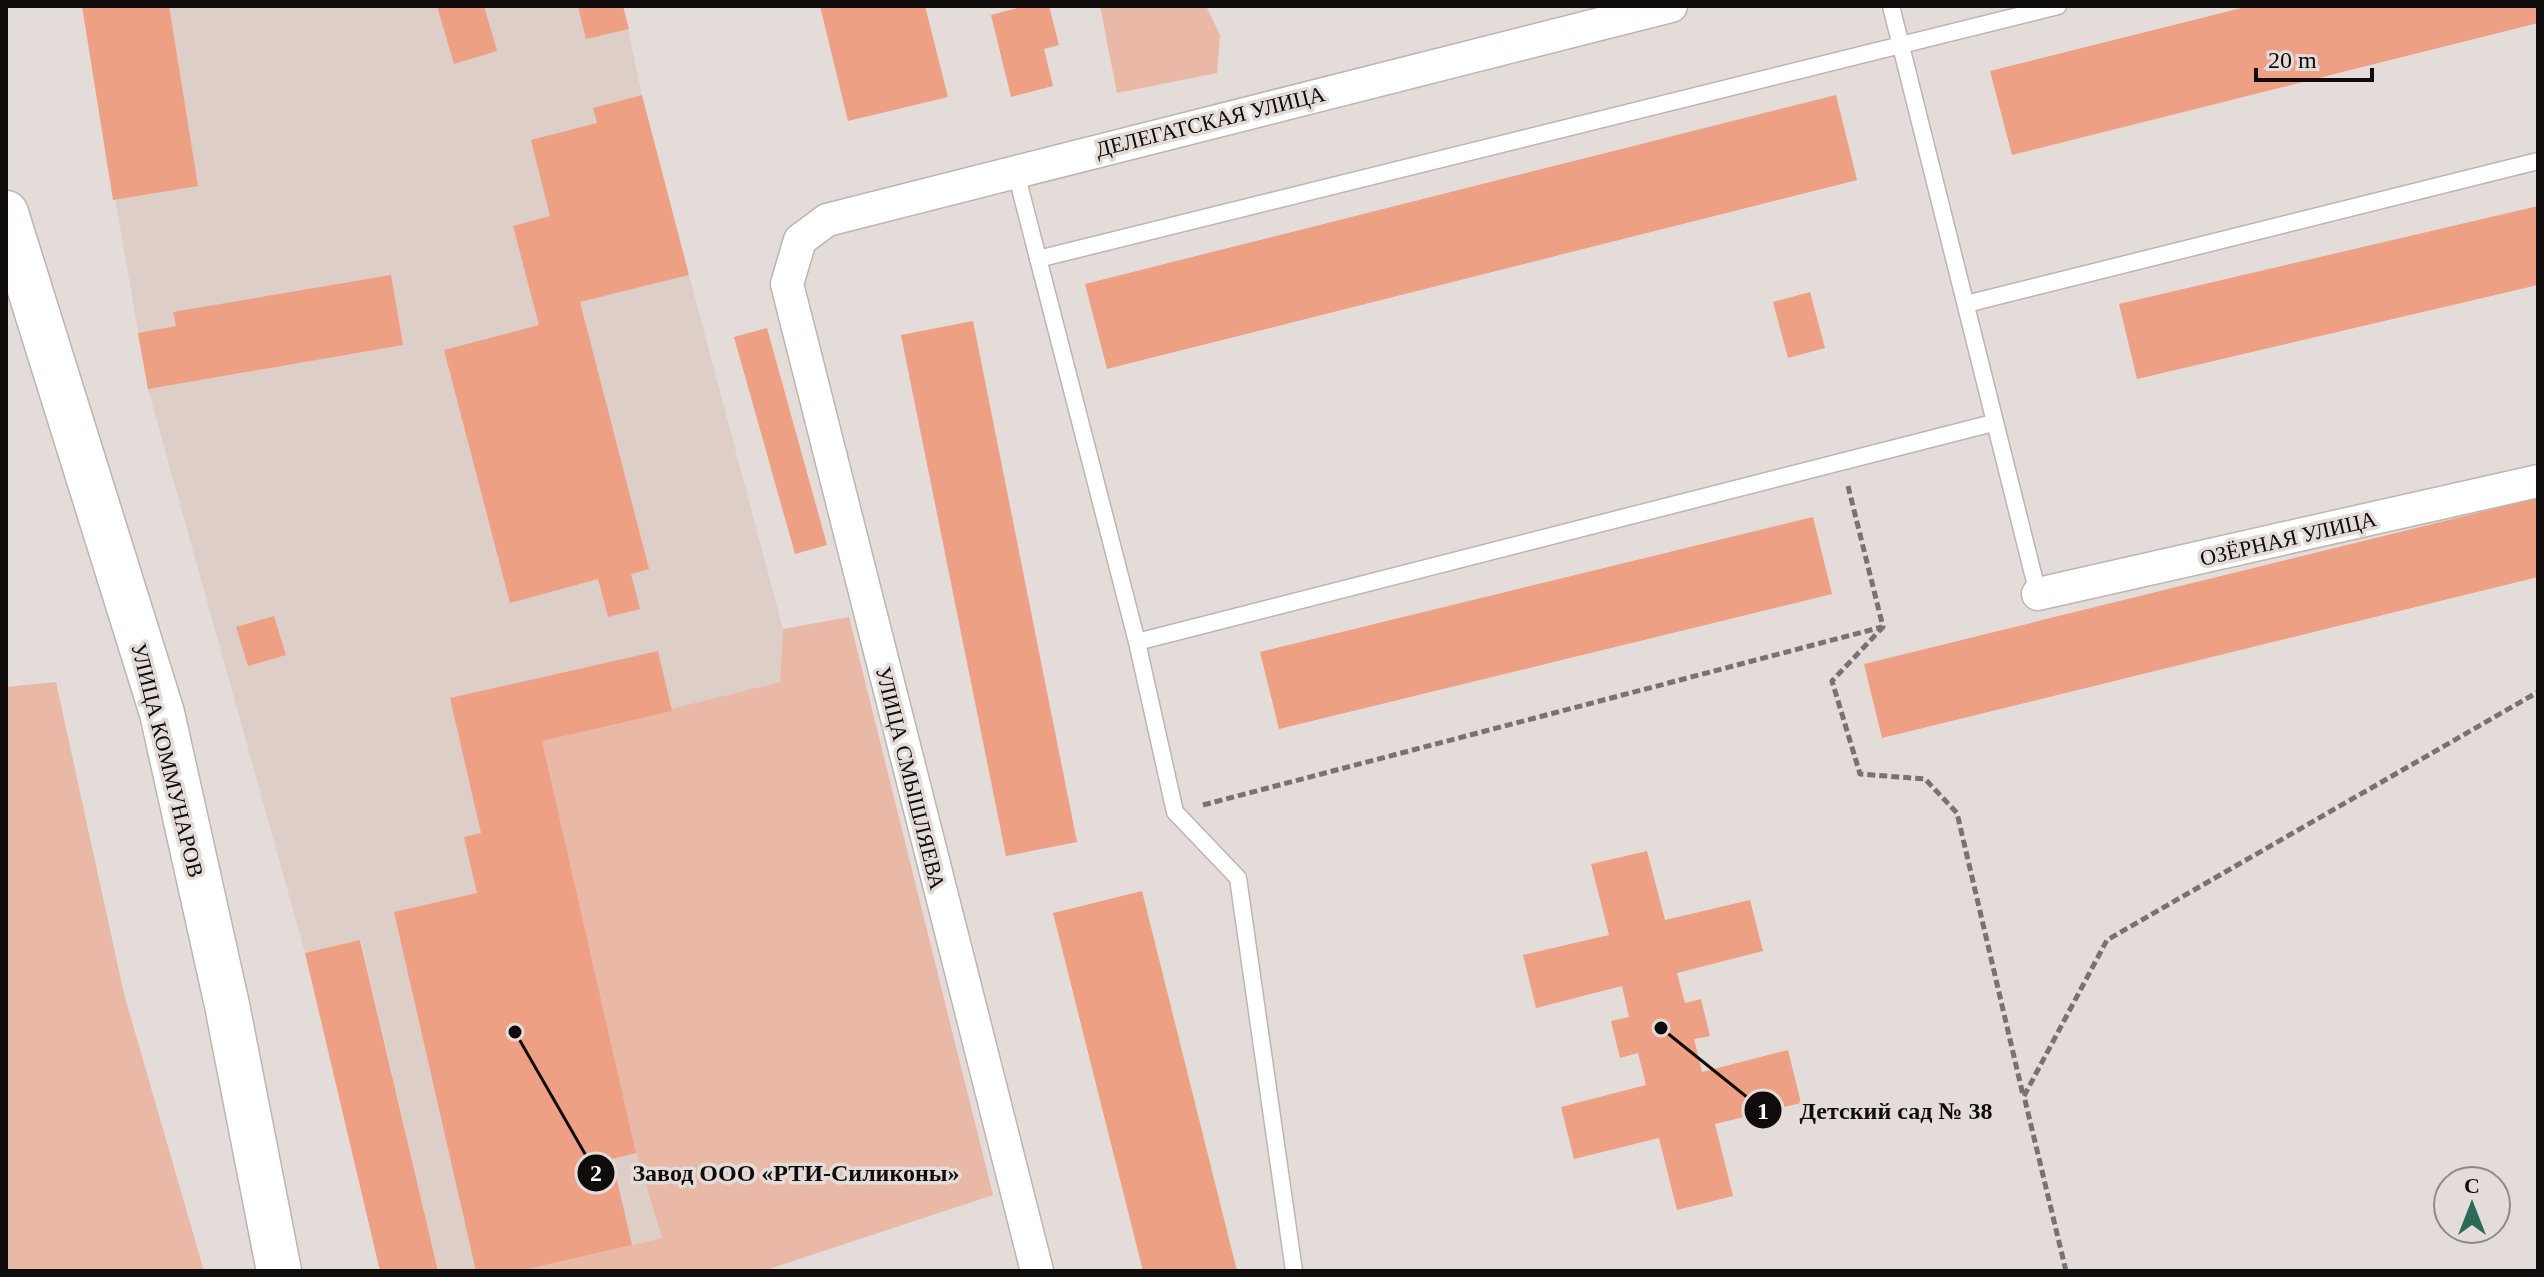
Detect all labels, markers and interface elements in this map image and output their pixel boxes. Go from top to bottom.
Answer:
scale bar [2256,32,2372,82]
text: 20 m [2268,47,2317,73]
street label: ДЕЛЕГАТСКАЯ УЛИЦА [1093,81,1327,162]
street label: ОЗЁРНАЯ УЛИЦА [2198,506,2379,571]
street label: УЛИЦА КОММУНАРОВ [126,640,209,880]
street label: УЛИЦА СМЫШЛЯЕВА [871,664,950,892]
callout: Детский сад № 38 [1743,1086,2008,1134]
text: 1 [1757,1098,1769,1124]
text: Детский сад № 38 [1800,1098,1992,1124]
callout: Завод ООО «РТИ-Силиконы» [576,1149,975,1197]
text: 2 [590,1160,602,1186]
text: Завод ООО «РТИ-Силиконы» [632,1160,960,1186]
north arrow [2432,1165,2512,1245]
text: С [2464,1173,2480,1198]

